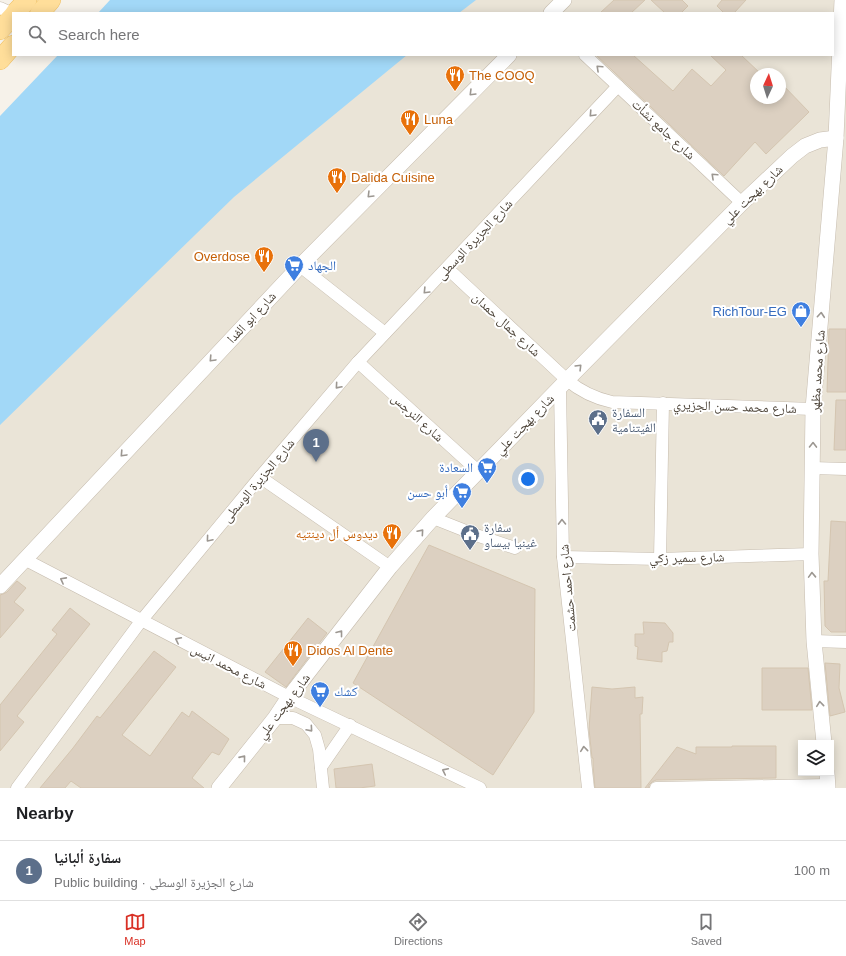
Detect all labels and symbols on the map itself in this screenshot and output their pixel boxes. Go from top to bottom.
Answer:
restaurant icon: The COOQ [444,64,466,92]
one-way arrow [596,65,604,72]
place label: The COOQ [469,68,535,83]
north arrow [750,68,786,104]
one-way arrow [469,88,477,96]
street label: شارع جامع نشأت [628,96,698,164]
restaurant icon: Luna [399,108,421,136]
one-way arrow [589,109,596,117]
place label: Luna [424,112,454,127]
street label: شارع بهجت علي [719,162,788,229]
restaurant icon: Dalida Cuisine [326,166,348,194]
place label: Dalida Cuisine [351,170,435,185]
one-way arrow [711,173,719,181]
one-way arrow [368,190,375,198]
street label: شارع الجزيرة الوسطى [433,196,517,284]
restaurant icon: Overdose [253,245,275,273]
place label: Overdose [194,249,250,264]
supermarket icon: الجهاد [283,254,305,282]
place label: الجهاد [308,258,336,273]
one-way arrow [423,286,431,294]
street label: شارع ابو الفدا [224,289,280,348]
street label: شارع جمال حمدان [468,289,544,361]
shop icon: RichTour-EG [790,300,812,328]
place label: RichTour-EG [713,304,787,319]
one-way arrow [817,312,826,318]
street label: شارع محمد مظهر [807,329,830,414]
one-way arrow [210,354,217,362]
one-way arrow [574,364,582,372]
one-way arrow [335,381,342,389]
street label: شارع النرجس [387,390,447,446]
street label: شارع بهجت علي [492,391,559,460]
street label: شارع محمد حسن الجزيري [673,397,797,419]
place label: السفارة الفيتنامية [612,405,656,435]
public building icon: السفارة الفيتنامية [587,408,609,436]
pin: 1 [303,429,329,462]
street label: شارع الجزيرة الوسطى [219,436,299,526]
one-way arrow [809,442,817,448]
one-way arrow [121,449,128,457]
supermarket icon: السعادة [476,456,498,484]
place label: السعادة [439,460,473,475]
your location [518,469,538,489]
supermarket icon: أبو حسن [451,481,473,509]
place label: أبو حسن [407,485,448,501]
one-way arrow [558,519,566,525]
place label: سفارة غينيا بيساو [484,520,537,551]
restaurant icon: ديدوس أل دينتيه [381,522,403,550]
public building icon: سفارة غينيا بيساو [459,523,481,551]
place label: ديدوس أل دينتيه [296,526,378,542]
one-way arrow [417,529,424,536]
one-way arrow [206,534,213,542]
street label: شارع احمد حشمت [556,543,581,632]
street label: شارع سمير زكي [649,549,725,569]
one-way arrow [807,572,816,578]
one-way arrow [59,577,67,584]
one-way arrow [335,630,342,637]
one-way arrow [175,637,182,644]
restaurant icon: Didos Al Dente [282,639,304,667]
street label: شارع محمد انيس [188,641,269,694]
place label: Didos Al Dente [307,643,393,658]
street label: شارع بهجت علي [254,670,316,744]
supermarket icon: كشك [309,680,331,708]
place label: كشك [334,684,358,699]
one-way arrow [816,701,825,707]
one-way arrow [306,724,313,732]
one-way arrow [580,746,589,752]
one-way arrow [238,755,245,762]
one-way arrow [442,768,450,776]

